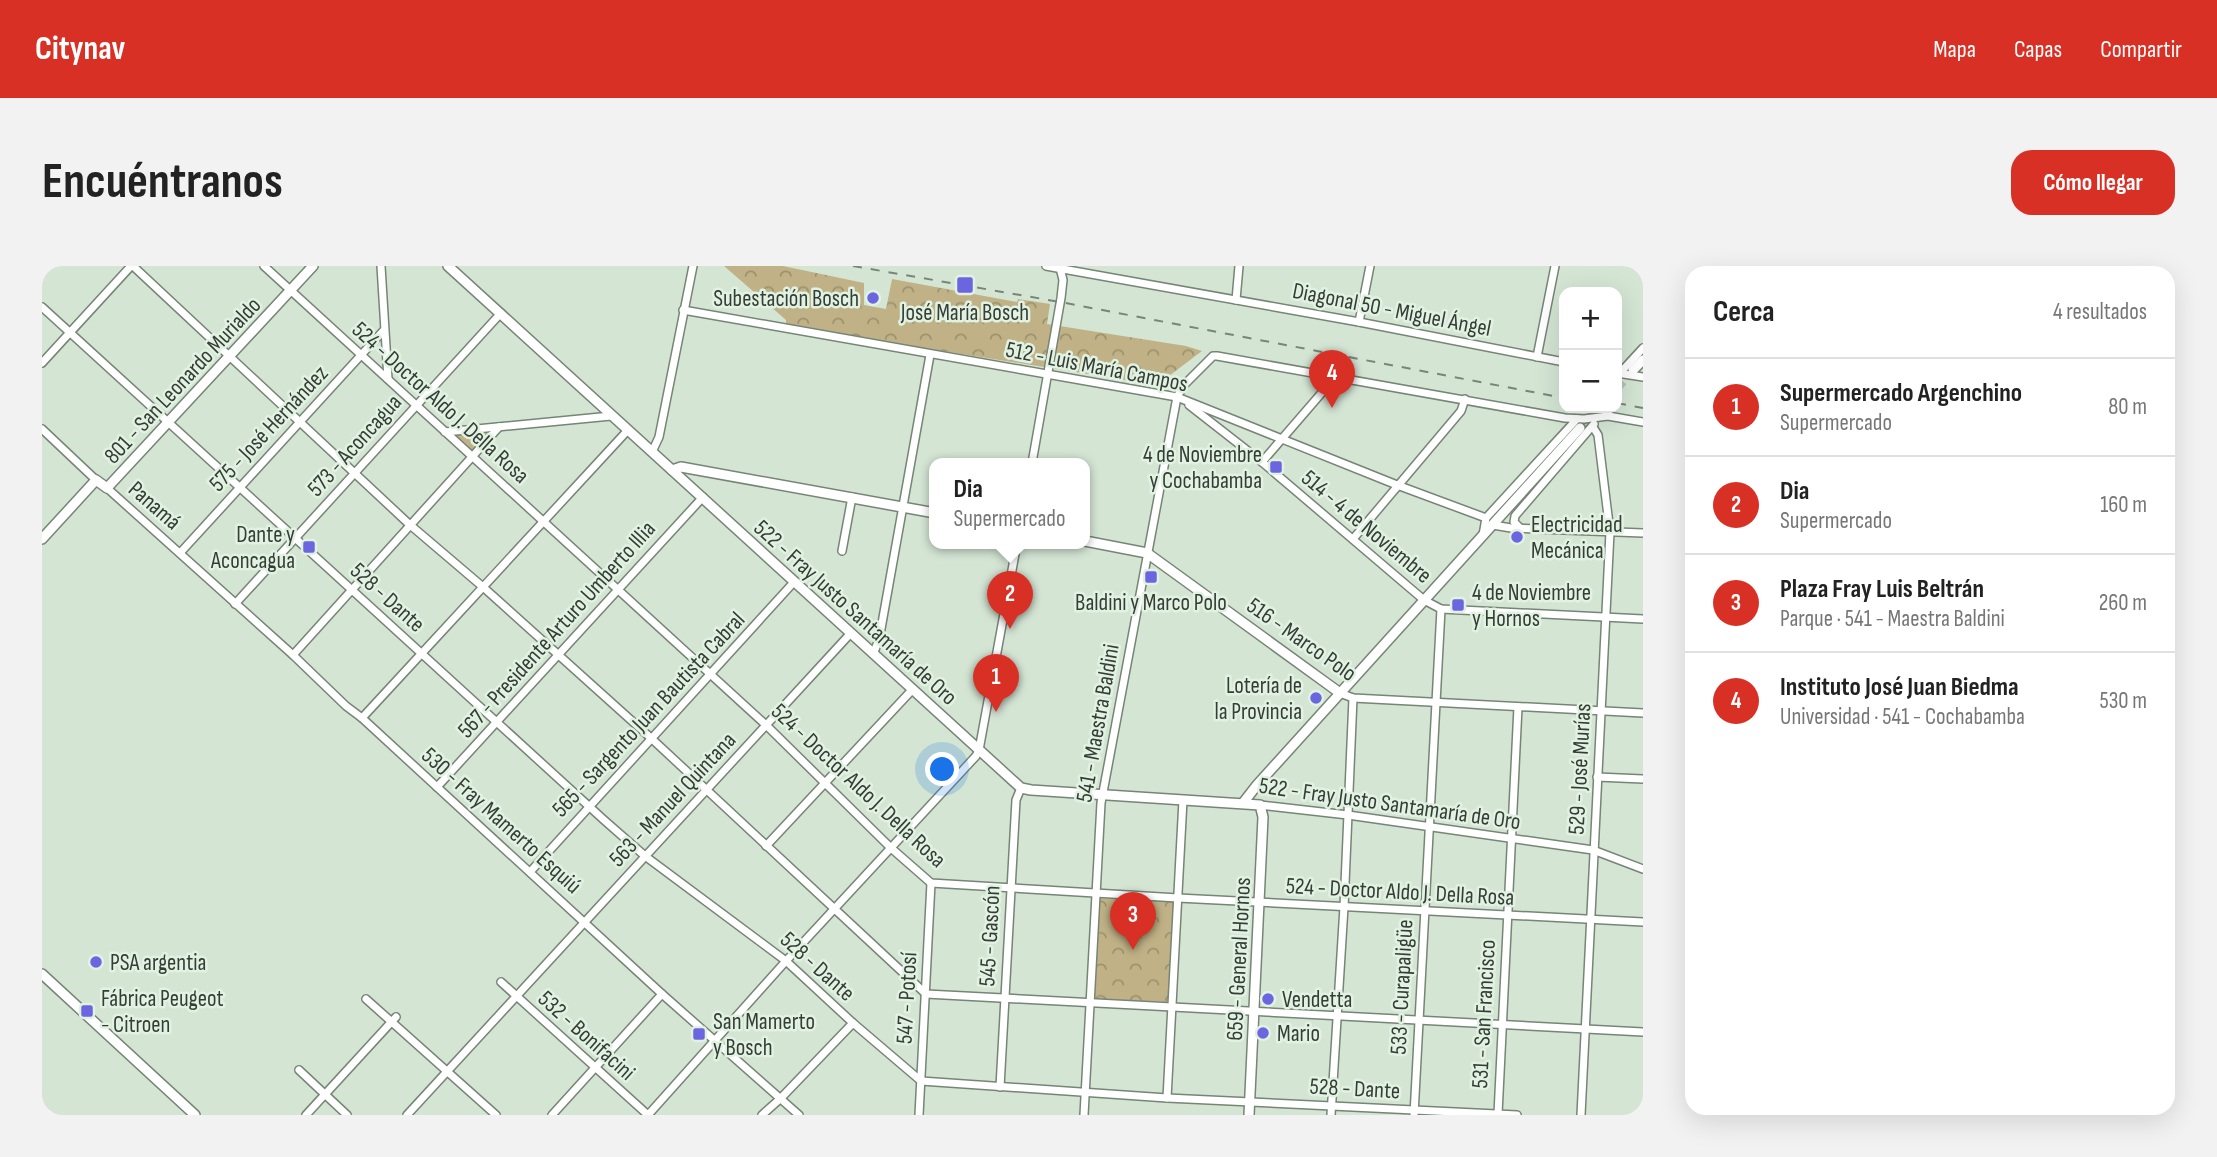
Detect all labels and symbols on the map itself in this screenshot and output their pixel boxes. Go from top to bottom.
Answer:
marker: José María Bosch [955,275,975,295]
street label: Diagonal 50 - Miguel Ángel [1290,277,1493,343]
place label: Subestación Bosch [713,285,859,313]
marker: Subestación Bosch [865,290,881,306]
street label: 801 - San Leonardo Murialdo [98,292,267,470]
place label: José María Bosch [900,299,1029,327]
street label: 524 - Doctor Aldo J. Della Rosa [346,316,535,490]
street label: 512 - Luis María Campos [1003,336,1190,398]
pin: 4 [1309,350,1355,408]
street label: 575 - José Hernández [203,360,334,497]
street label: 573 - Aconcagua [302,389,408,503]
place label: 4 de Noviembre y Cochabamba [1143,441,1262,495]
marker: 4 de Noviembre y Cochabamba [1268,459,1284,475]
street label: 514 - 4 de Noviembre [1295,464,1437,589]
street label: Panamá [122,475,186,536]
place label: Electricidad Mecánica [1531,511,1622,565]
street label: 522 - Fray Justo Santamaría de Oro [748,514,963,711]
street label: 567 - Presidente Arturo Umberto Illia [452,515,662,744]
place label: Dante y Aconcagua [210,521,295,575]
marker: Electricidad Mecánica [1509,529,1525,545]
marker: Dante y Aconcagua [301,539,317,555]
street label: 528 - Dante [344,557,430,638]
marker: Baldini y Marco Polo [1143,569,1159,585]
pin: 2 [987,571,1033,629]
place label: 4 de Noviembre y Hornos [1472,579,1591,633]
place label: Baldini y Marco Polo [1075,589,1227,617]
street label: 516 - Marco Polo [1241,592,1362,688]
marker: 4 de Noviembre y Hornos [1450,597,1466,613]
street label: 565 - Sargento Juan Bautista Cabral [546,606,751,823]
street label: 541 - Maestra Baldini [1070,642,1126,804]
pin: 1 [973,654,1019,712]
place label: Lotería de la Provincia [1215,672,1302,726]
marker: Lotería de la Provincia [1308,690,1324,706]
street label: 524 - Doctor Aldo J. Della Rosa [765,698,951,874]
street label: 529 - José Murías [1563,703,1597,835]
street label: 563 - Manuel Quintana [603,727,742,873]
street label: 530 - Fray Mamerto Esquiú [416,742,587,900]
your location [925,752,959,786]
street label: 522 - Fray Justo Santamaría de Oro [1257,772,1522,836]
street label: 524 - Doctor Aldo J. Della Rosa [1285,872,1515,912]
street label: 659 - General Hornos [1221,877,1257,1041]
street label: 545 - Gascón [973,885,1007,987]
pin: 3 [1110,892,1156,950]
street label: 533 - Curapaligüe [1384,919,1420,1055]
street label: 528 - Dante [774,926,860,1007]
street label: 531 - San Francisco [1466,939,1502,1089]
place label: PSA argentia [110,949,206,977]
street label: 547 - Potosí [891,951,923,1045]
marker: PSA argentia [88,954,104,970]
place label: Fábrica Peugeot - Citroen [101,985,223,1039]
street label: 532 - Bonifacini [532,985,641,1087]
place label: Vendetta [1282,986,1352,1014]
marker: Vendetta [1260,991,1276,1007]
marker: Fábrica Peugeot - Citroen [79,1003,95,1019]
place label: San Mamerto y Bosch [713,1008,815,1062]
place label: Mario [1277,1020,1320,1048]
marker: Mario [1255,1025,1271,1041]
marker: San Mamerto y Bosch [691,1026,707,1042]
street label: 528 - Dante [1309,1073,1401,1105]

